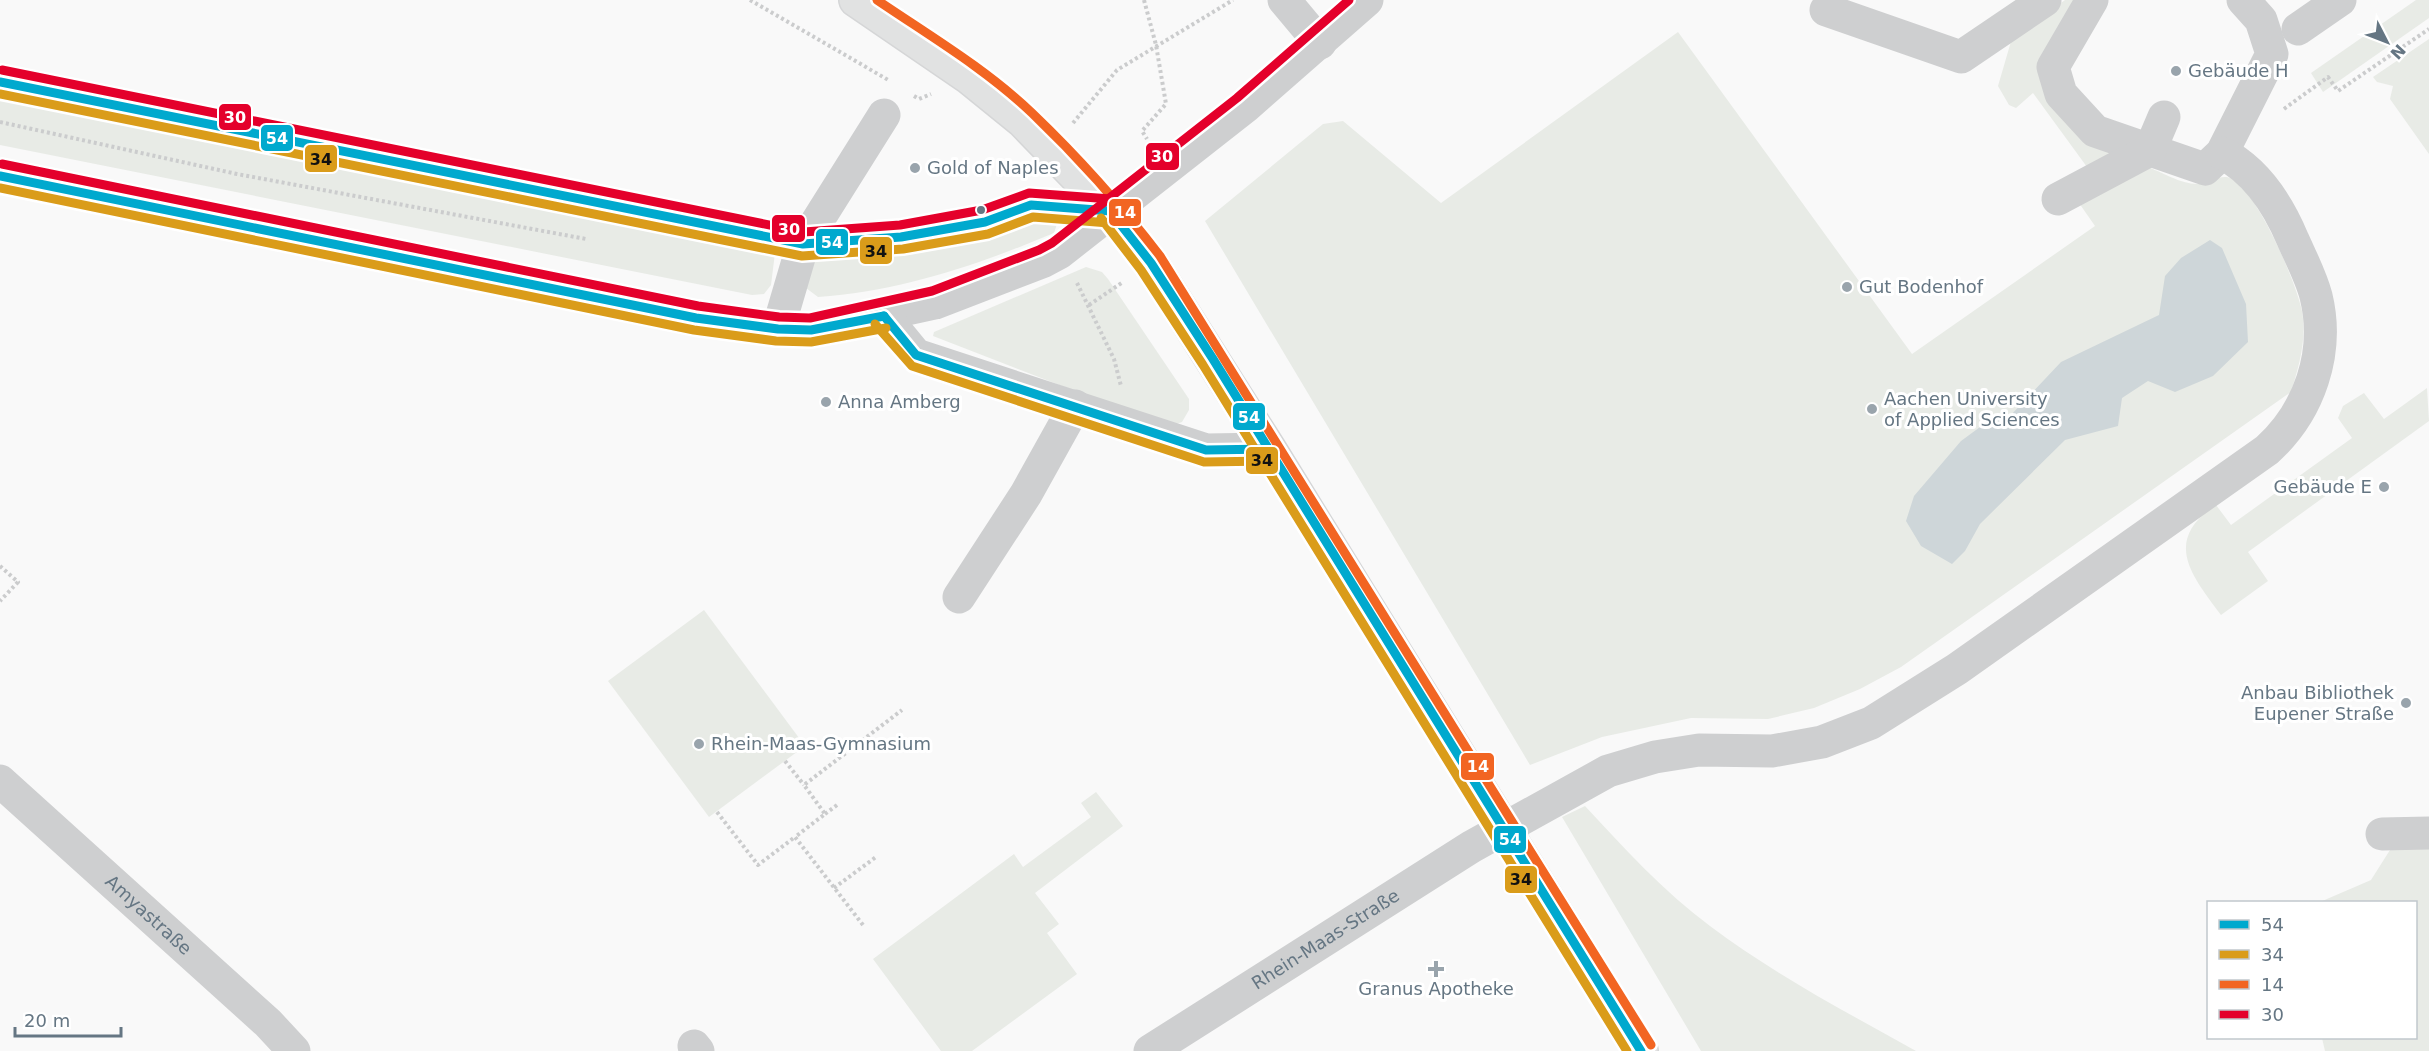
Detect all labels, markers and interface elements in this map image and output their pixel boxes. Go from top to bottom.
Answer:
north arrow [2357,12,2417,72]
text: N [2386,40,2409,63]
place label: Gebäude H [2188,60,2289,81]
marker: Gebäude H [2169,64,2183,78]
line badge: 30 [218,103,252,131]
text: 30 [224,108,246,127]
line badge: 54 [260,124,294,152]
text: 54 [266,129,288,148]
line badge: 30 [1145,142,1180,171]
line badge: 34 [304,144,338,173]
text: 30 [1151,147,1173,166]
text: 34 [310,150,332,169]
place label: Gold of Naples [927,157,1059,178]
marker: Gold of Naples [908,161,922,175]
line badge: 14 [1108,198,1142,227]
text: 14 [1114,203,1136,222]
unlabelled marker [975,204,987,216]
line badge: 30 [771,214,806,243]
text: 30 [778,220,800,239]
line badge: 54 [815,228,849,256]
text: 54 [821,233,843,252]
line badge: 34 [859,236,893,265]
text: 34 [865,242,887,261]
place label: Gut Bodenhof [1859,276,1984,297]
marker: Gut Bodenhof [1840,280,1854,294]
place label: Aachen University of Applied Sciences [1884,388,2060,430]
place label: Anna Amberg [838,391,961,412]
marker: Anna Amberg [819,395,833,409]
line badge: 54 [1232,402,1266,431]
marker: Aachen University of Applied Sciences [1865,402,1879,416]
text: 54 [1238,408,1260,427]
line badge: 34 [1245,446,1279,475]
text: 34 [1251,451,1273,470]
place label: Gebäude E [2274,476,2372,497]
marker: Gebäude E [2377,480,2391,494]
place label: Anbau Bibliothek Eupener Straße [2241,682,2395,724]
marker: Anbau Bibliothek Eupener Straße [2399,696,2413,710]
place label: Rhein-Maas-Gymnasium [711,733,931,754]
marker: Rhein-Maas-Gymnasium [692,737,706,751]
line badge: 14 [1460,752,1495,781]
text: 14 [1467,757,1489,776]
line badge: 54 [1493,825,1527,854]
text: 54 [1499,830,1521,849]
line badge: 34 [1504,865,1538,894]
street label: Amyastraße [101,870,196,959]
text: 34 [1510,870,1532,889]
street label: Rhein-Maas-Straße [1248,884,1403,994]
legend [2207,901,2417,1039]
text: 54 [2261,914,2284,935]
text: 34 [2261,944,2284,965]
marker: Granus Apotheke [1429,962,1443,976]
text: 14 [2261,974,2284,995]
place label: Granus Apotheke [1358,978,1514,999]
scale bar [15,1000,122,1038]
text: 30 [2261,1004,2284,1025]
text: 20 m [24,1010,70,1031]

